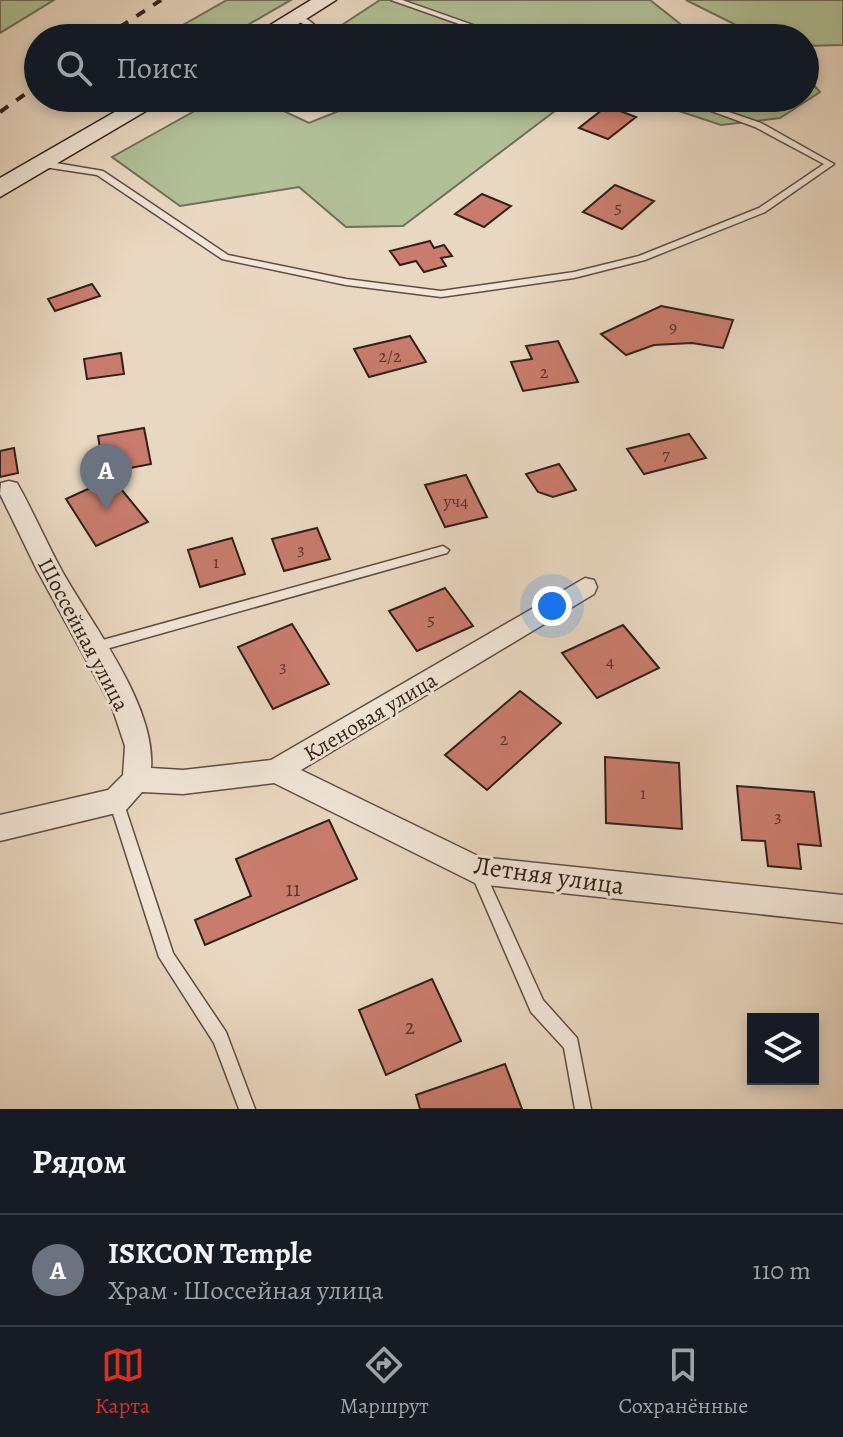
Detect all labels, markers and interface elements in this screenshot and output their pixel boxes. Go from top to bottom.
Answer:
search box [24,24,819,112]
icon: search [52,46,96,90]
text: Поиск [116,48,198,88]
house number: 5 [614,195,622,219]
house number: 9 [669,315,677,339]
house number: 2/2 [378,344,402,368]
house number: 2 [540,360,549,384]
house number: 7 [662,442,670,466]
pin: A [80,444,132,510]
house number: уч4 [443,489,468,513]
house number: 3 [297,537,305,561]
house number: 1 [213,550,219,574]
street label: Шоссейная улица [30,553,137,717]
your location [532,586,572,626]
house number: 5 [427,607,435,631]
house number: 4 [606,649,614,673]
house number: 3 [279,654,287,678]
street label: Кленовая улица [298,665,444,769]
house number: 2 [500,727,509,751]
house number: 1 [640,781,646,805]
house number: 3 [774,804,782,828]
street label: Летняя улица [471,848,626,903]
house number: 11 [285,874,301,904]
house number: 2 [405,1012,415,1042]
map controls [747,1013,819,1085]
button: layers [747,1013,819,1085]
text: Рядом [32,1138,126,1185]
text: ISKCON Temple [108,1233,312,1273]
text: A [50,1253,66,1288]
text: 110 m [753,1253,811,1288]
text: Храм · Шоссейная улица [108,1273,383,1308]
tab: Карта [95,1343,150,1421]
tab: Маршрут [340,1343,429,1421]
tab: Сохранённые [618,1343,748,1421]

